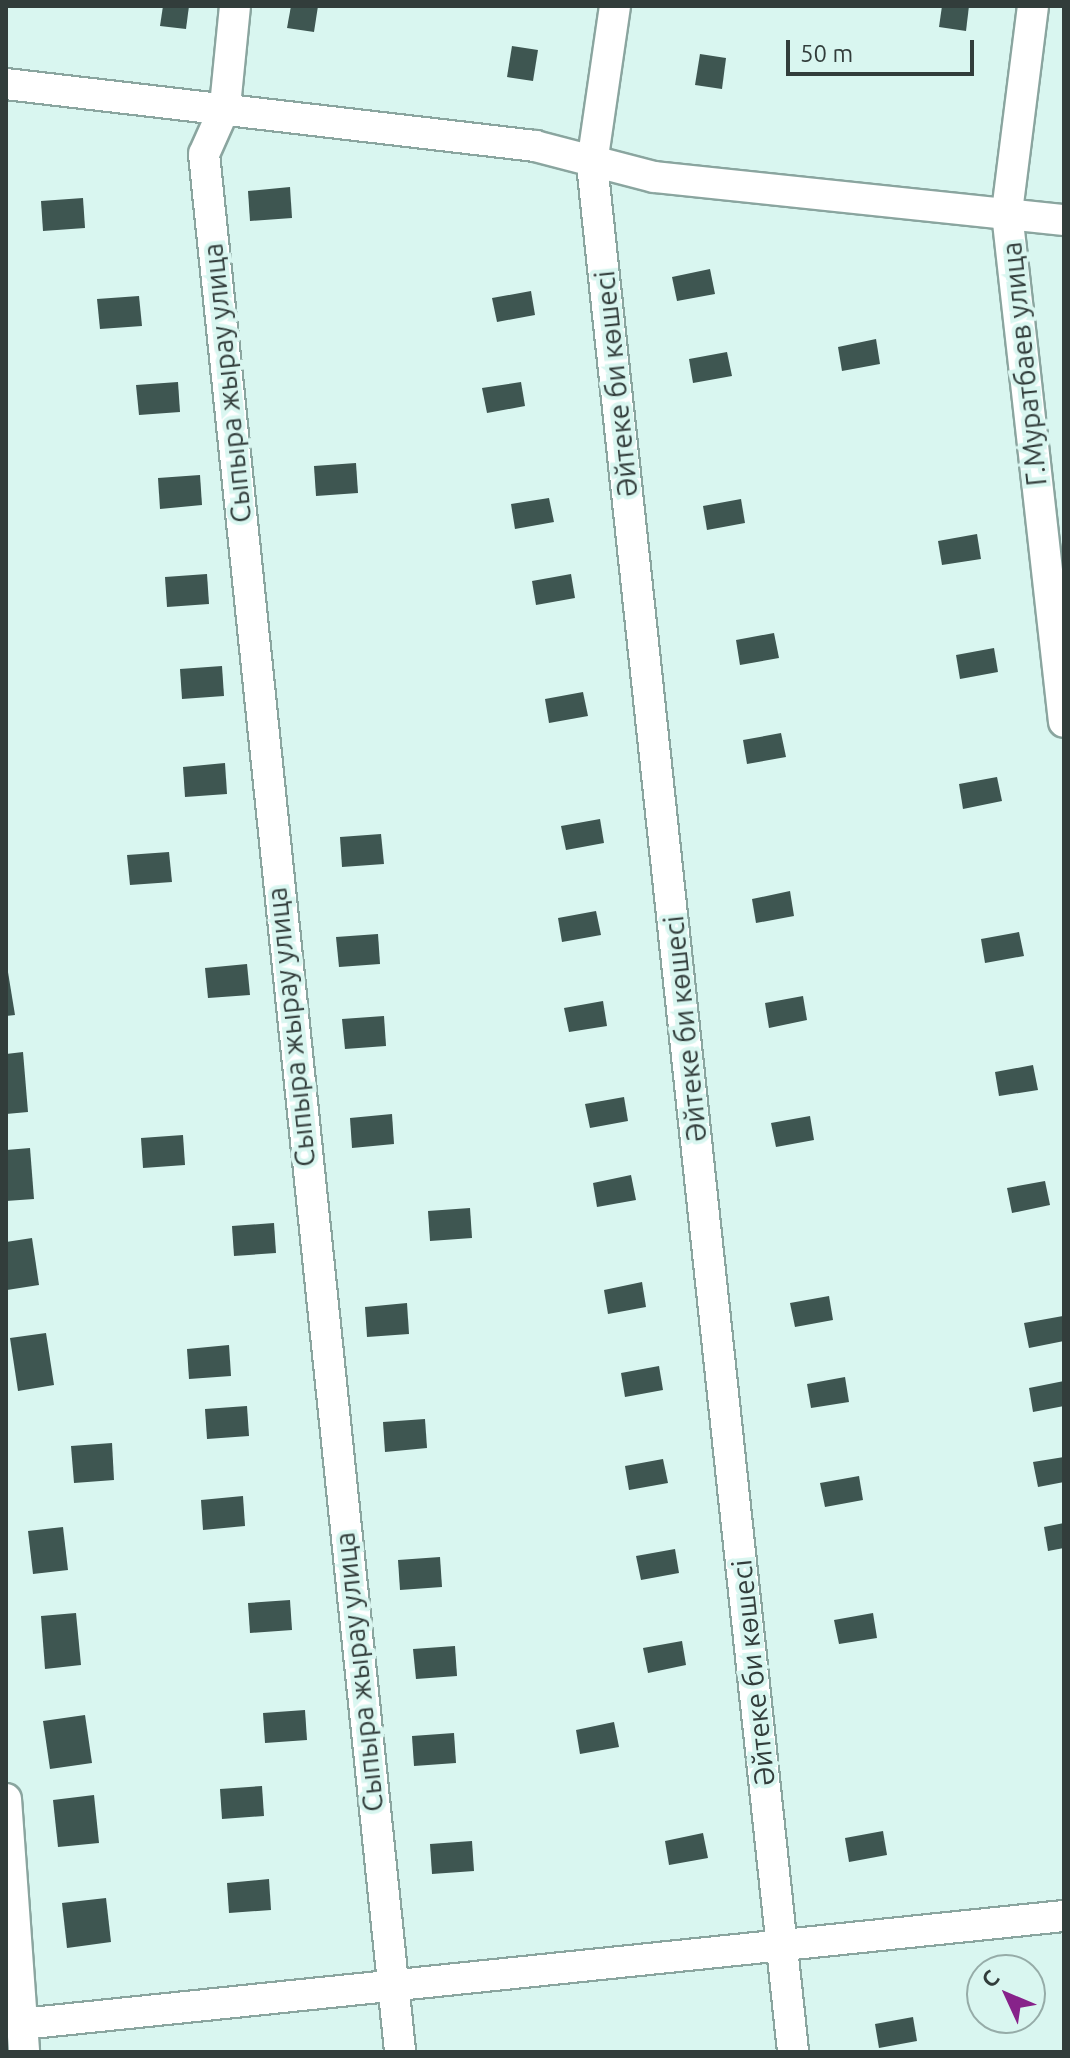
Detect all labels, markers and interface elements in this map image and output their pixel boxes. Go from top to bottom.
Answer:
scale bar [790,24,978,74]
text: 50 m [800,40,853,67]
street label: Г.Муратбаев улица [994,240,1054,488]
street label: Сыпыра жырау улица [196,242,258,524]
street label: Әйтеке би көшесі [587,269,645,499]
street label: Сыпыра жырау улица [260,886,322,1168]
street label: Әйтеке би көшесі [656,914,714,1144]
street label: Сыпыра жырау улица [328,1531,390,1813]
street label: Әйтеке би көшесі [724,1558,782,1788]
north arrow [966,1954,1046,2034]
text: С [976,1965,1004,1992]

